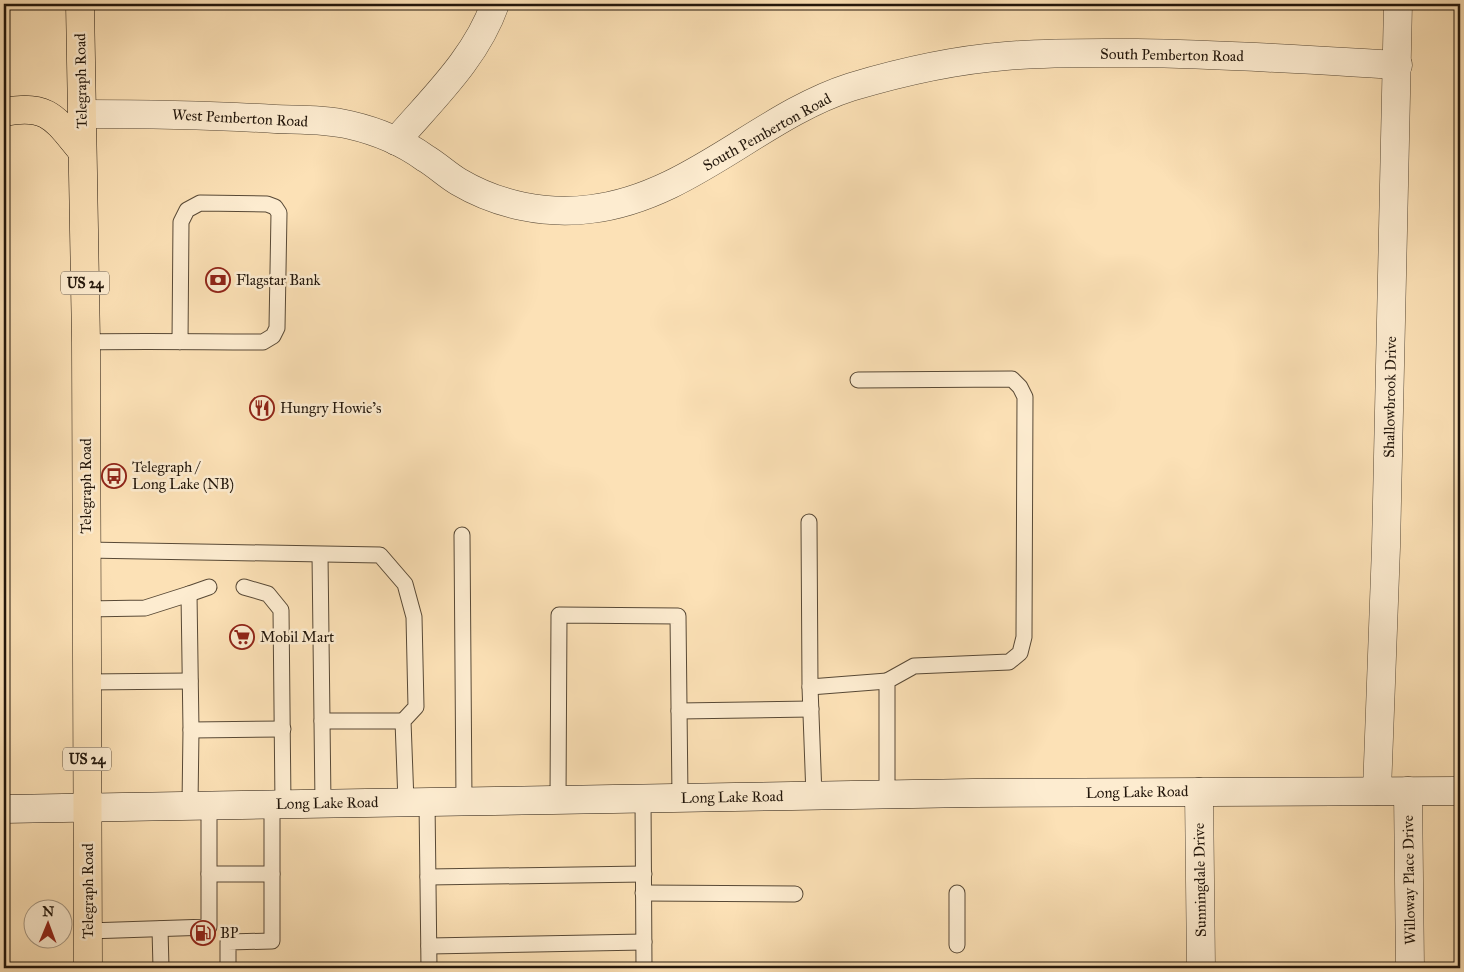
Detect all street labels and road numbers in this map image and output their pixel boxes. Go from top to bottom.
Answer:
street label: Telegraph Road [71,33,91,129]
street label: South Pemberton Road [1100,45,1244,65]
street label: South Pemberton Road [700,89,835,175]
street label: West Pemberton Road [171,105,309,131]
road number: US 24 [61,272,109,294]
street label: Shallowbrook Drive [1380,336,1400,458]
street label: Telegraph Road [77,438,95,534]
road number: US 24 [63,748,111,771]
street label: Long Lake Road [1085,782,1189,802]
street label: Long Lake Road [680,787,784,807]
street label: Long Lake Road [275,793,379,813]
street label: Willoway Place Drive [1399,815,1419,945]
street label: Sunningdale Drive [1190,823,1210,937]
street label: Telegraph Road [79,843,97,939]

